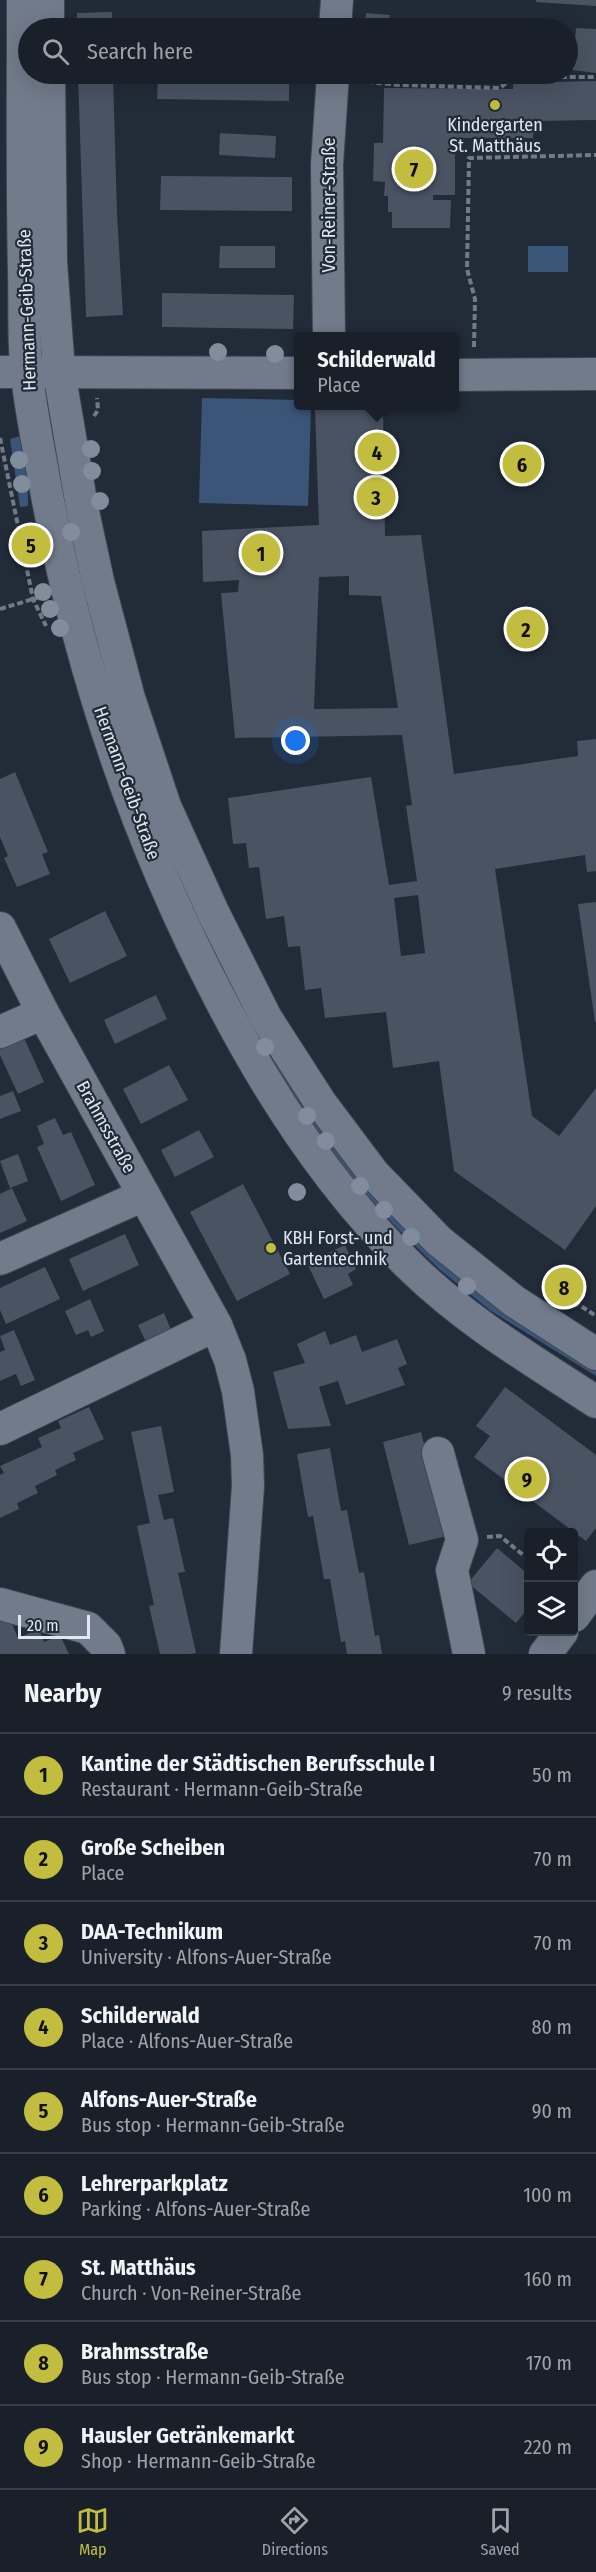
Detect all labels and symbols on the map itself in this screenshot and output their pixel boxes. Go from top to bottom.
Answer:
marker: Kindergarten St. Matthäus [488,98,502,112]
place label: Kindergarten St. Matthäus [447,114,543,157]
street label: Von-Reiner-Straße [318,137,340,273]
pin: 7 [394,146,434,192]
street label: Hermann-Geib-Straße [13,229,41,391]
pin: 4 [358,430,397,474]
pin: 6 [502,442,542,486]
pin: 3 [356,474,395,520]
pin: 5 [12,522,51,568]
pin: 1 [242,530,280,576]
pin: 2 [506,606,546,652]
street label: Hermann-Geib-Straße [89,703,165,863]
your location [281,726,310,755]
street label: Brahmsstraße [72,1077,140,1177]
place label: KBH Forst- und Gartentechnik [283,1227,393,1270]
marker: KBH Forst- und Gartentechnik [264,1241,278,1255]
pin: 8 [544,1264,584,1310]
pin: 9 [508,1456,546,1502]
scale bar [18,1612,90,1640]

